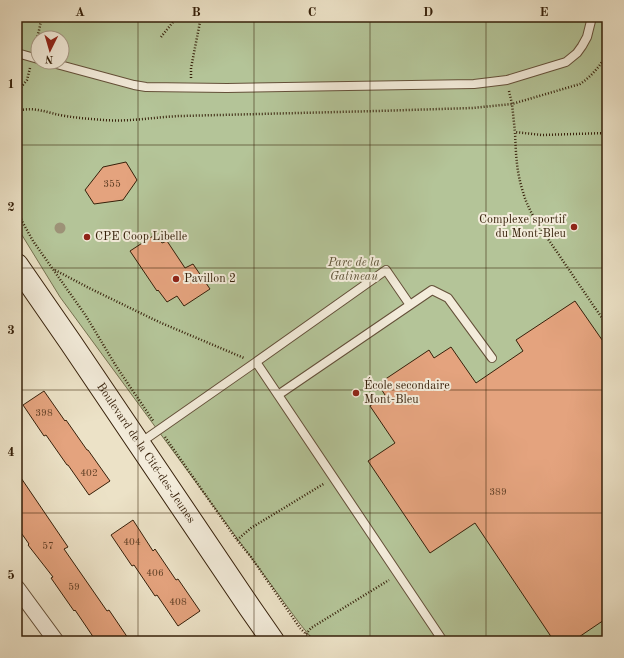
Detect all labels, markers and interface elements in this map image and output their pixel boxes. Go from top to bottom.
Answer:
text: A [75,6,85,19]
text: B [191,6,201,19]
text: C [308,6,316,19]
text: D [423,6,433,19]
text: E [540,6,549,19]
north arrow [30,30,70,70]
text: N [44,53,54,64]
text: 1 [7,78,15,91]
house number: 355 [103,179,121,189]
text: 2 [7,201,15,214]
place label: Complexe sportif du Mont-Bleu [479,214,567,240]
marker: Complexe sportif du Mont-Bleu [569,222,579,232]
place label: CPE Coop Libelle [95,231,188,243]
marker: CPE Coop Libelle [82,232,92,242]
park label: Parc de la Gatineau [327,257,381,283]
place label: Pavillon 2 [184,273,236,285]
marker: Pavillon 2 [171,274,181,284]
text: 3 [7,324,15,337]
place label: École secondaire Mont-Bleu [364,377,450,406]
street label: Boulevard de la Cité-des-Jeunes [94,381,197,526]
marker: École secondaire Mont-Bleu [351,388,361,398]
house number: 398 [35,408,53,418]
text: 4 [7,446,15,459]
house number: 402 [80,468,98,478]
house number: 389 [489,487,507,497]
house number: 404 [123,537,141,547]
house number: 57 [42,541,54,551]
house number: 406 [146,568,164,578]
text: 5 [7,569,15,582]
house number: 59 [68,582,80,592]
house number: 408 [169,597,187,607]

